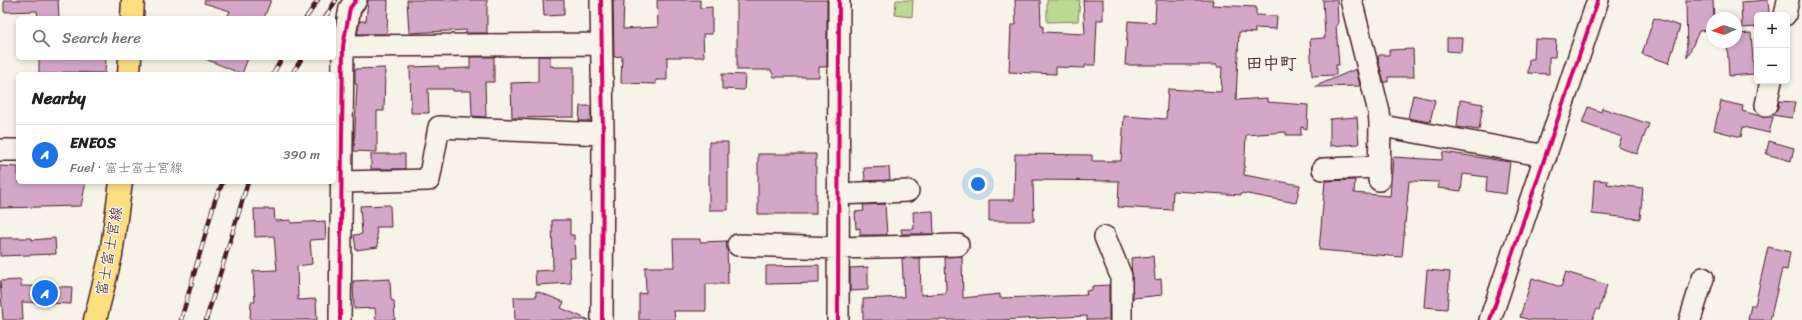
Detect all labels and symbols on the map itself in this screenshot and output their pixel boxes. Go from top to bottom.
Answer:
north arrow [1706,12,1742,48]
district label: 田中町 [1246,48,1297,78]
your location [968,174,988,194]
street label: 富士富士宮線 [88,204,130,298]
pin: A [32,278,58,308]

